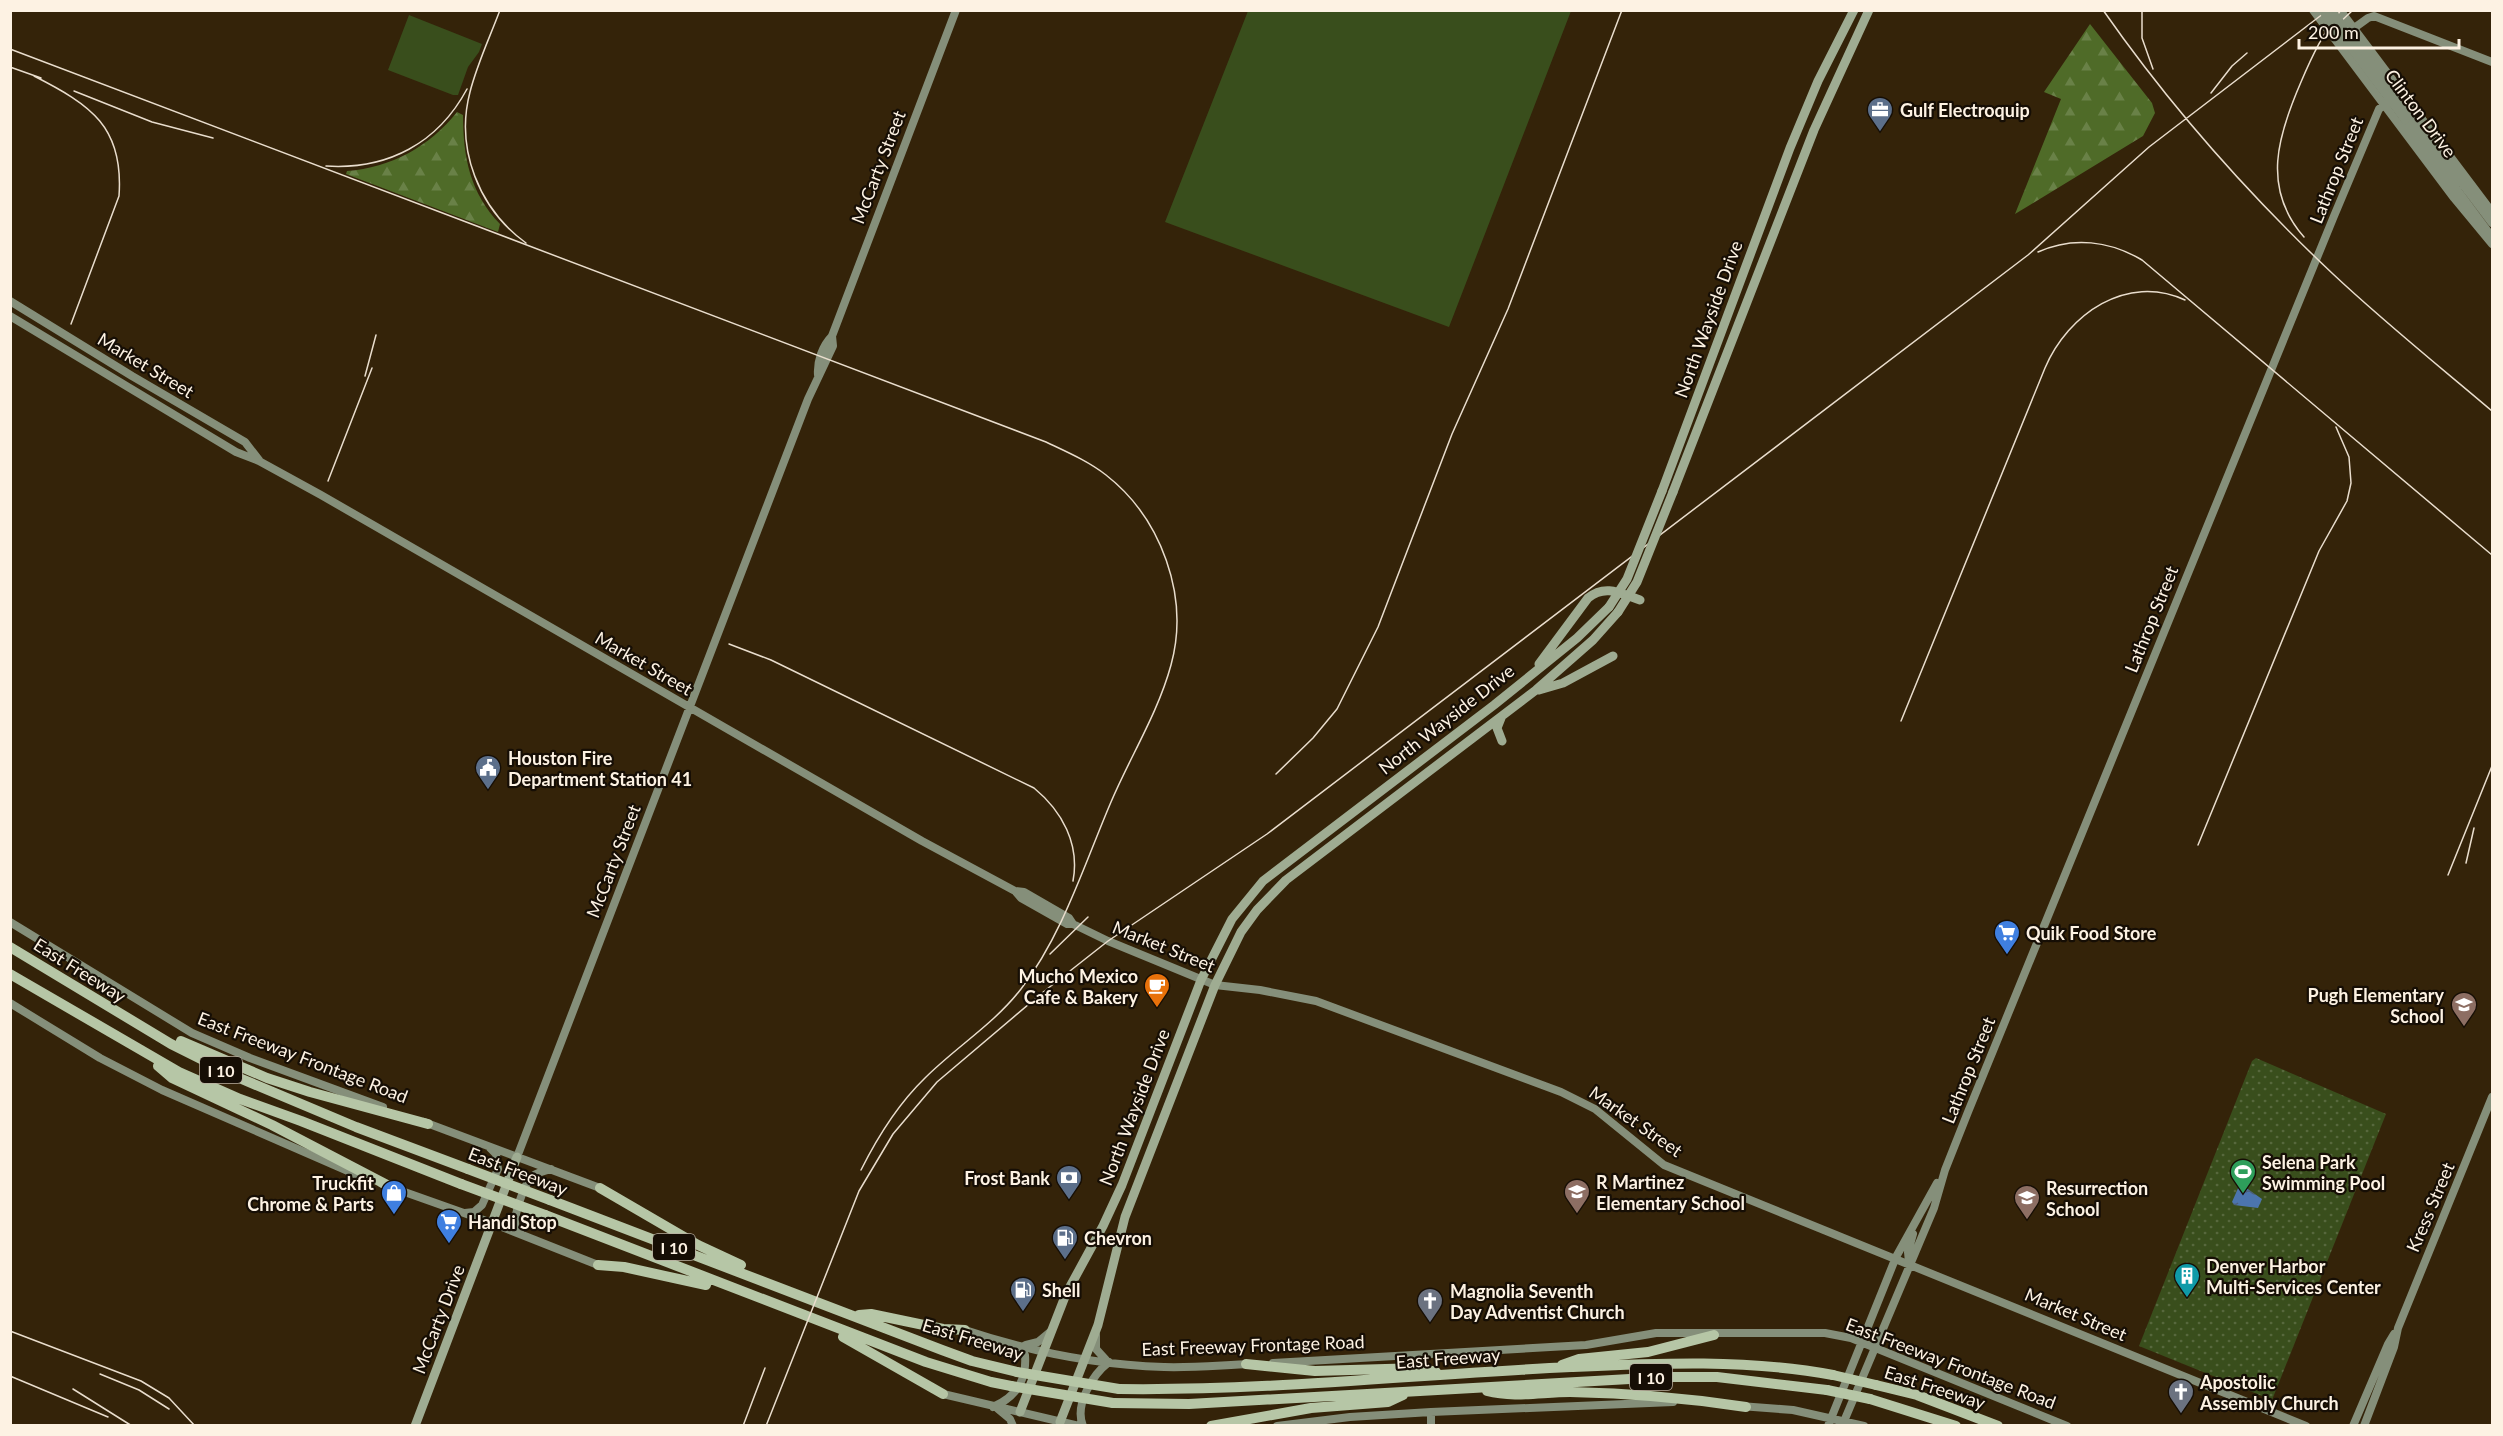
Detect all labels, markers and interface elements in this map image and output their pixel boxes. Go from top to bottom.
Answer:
scale bar [2299,12,2460,50]
text: 200 m [2308,21,2359,43]
street label: Clinton Drive [2381,65,2461,161]
office icon: Gulf Electroquip [1865,95,1895,133]
place label: Gulf Electroquip [1900,99,2030,121]
street label: McCarty Street [846,107,910,227]
street label: Lathrop Street [2305,113,2368,227]
street label: North Wayside Drive [1669,237,1747,401]
street label: Market Street [94,328,199,403]
street label: Lathrop Street [2120,562,2183,676]
street label: Market Street [592,626,697,700]
street label: North Wayside Drive [1374,659,1518,779]
place label: Houston Fire Department Station 41 [508,747,692,790]
public building icon: Houston Fire Department Station 41 [473,753,503,791]
street label: McCarty Street [581,801,645,921]
street label: Market Street [1110,915,1219,977]
supermarket icon: Quik Food Store [1992,918,2022,956]
place label: Quik Food Store [2026,922,2157,944]
street label: East Freeway [30,933,131,1007]
place label: Mucho Mexico Cafe & Bakery [1018,965,1138,1008]
cafe icon: Mucho Mexico Cafe & Bakery [1142,971,1172,1009]
place label: Pugh Elementary School [2308,984,2444,1027]
school or university icon: Pugh Elementary School [2449,990,2479,1028]
street label: East Freeway Frontage Road [195,1007,411,1107]
street label: Lathrop Street [1937,1013,2000,1127]
street label: North Wayside Drive [1094,1026,1174,1188]
road number: I 10 [200,1057,242,1083]
street label: Market Street [1585,1081,1687,1161]
street label: East Freeway [465,1142,571,1200]
place label: Selena Park Swimming Pool [2262,1151,2385,1194]
sports icon: Selena Park Swimming Pool [2228,1157,2258,1195]
street label: Kress Street [2401,1158,2459,1255]
bank icon: Frost Bank [1054,1163,1084,1201]
place label: Frost Bank [964,1167,1050,1189]
place label: R Martinez Elementary School [1596,1171,1745,1214]
place label: Truckfit Chrome & Parts [247,1172,374,1215]
school or university icon: R Martinez Elementary School [1562,1177,1592,1215]
place label: Resurrection School [2046,1177,2148,1220]
shop icon: Truckfit Chrome & Parts [379,1178,409,1216]
school or university icon: Resurrection School [2012,1183,2042,1221]
supermarket icon: Handi Stop [434,1207,464,1245]
place label: Handi Stop [468,1211,557,1233]
fuel station icon: Chevron [1050,1223,1080,1261]
place label: Chevron [1084,1227,1152,1249]
road number: I 10 [653,1234,695,1260]
place label: Denver Harbor Multi-Services Center [2206,1255,2381,1298]
street label: McCarty Drive [407,1261,469,1377]
building icon: Denver Harbor Multi-Services Center [2172,1261,2202,1299]
fuel station icon: Shell [1008,1275,1038,1313]
place label: Shell [1042,1279,1080,1301]
place label: Magnolia Seventh Day Adventist Church [1450,1280,1625,1323]
street label: Market Street [2022,1283,2131,1346]
church icon: Magnolia Seventh Day Adventist Church [1415,1286,1445,1324]
street label: East Freeway [920,1313,1027,1365]
street label: East Freeway Frontage Road [1843,1313,2059,1413]
street label: East Freeway Frontage Road [1141,1330,1365,1360]
street label: East Freeway [1395,1343,1502,1373]
street label: East Freeway [1882,1361,1988,1413]
road number: I 10 [1630,1364,1672,1390]
place label: Apostolic Assembly Church [2199,1371,2339,1414]
church icon: Apostolic Assembly Church [2166,1377,2196,1415]

